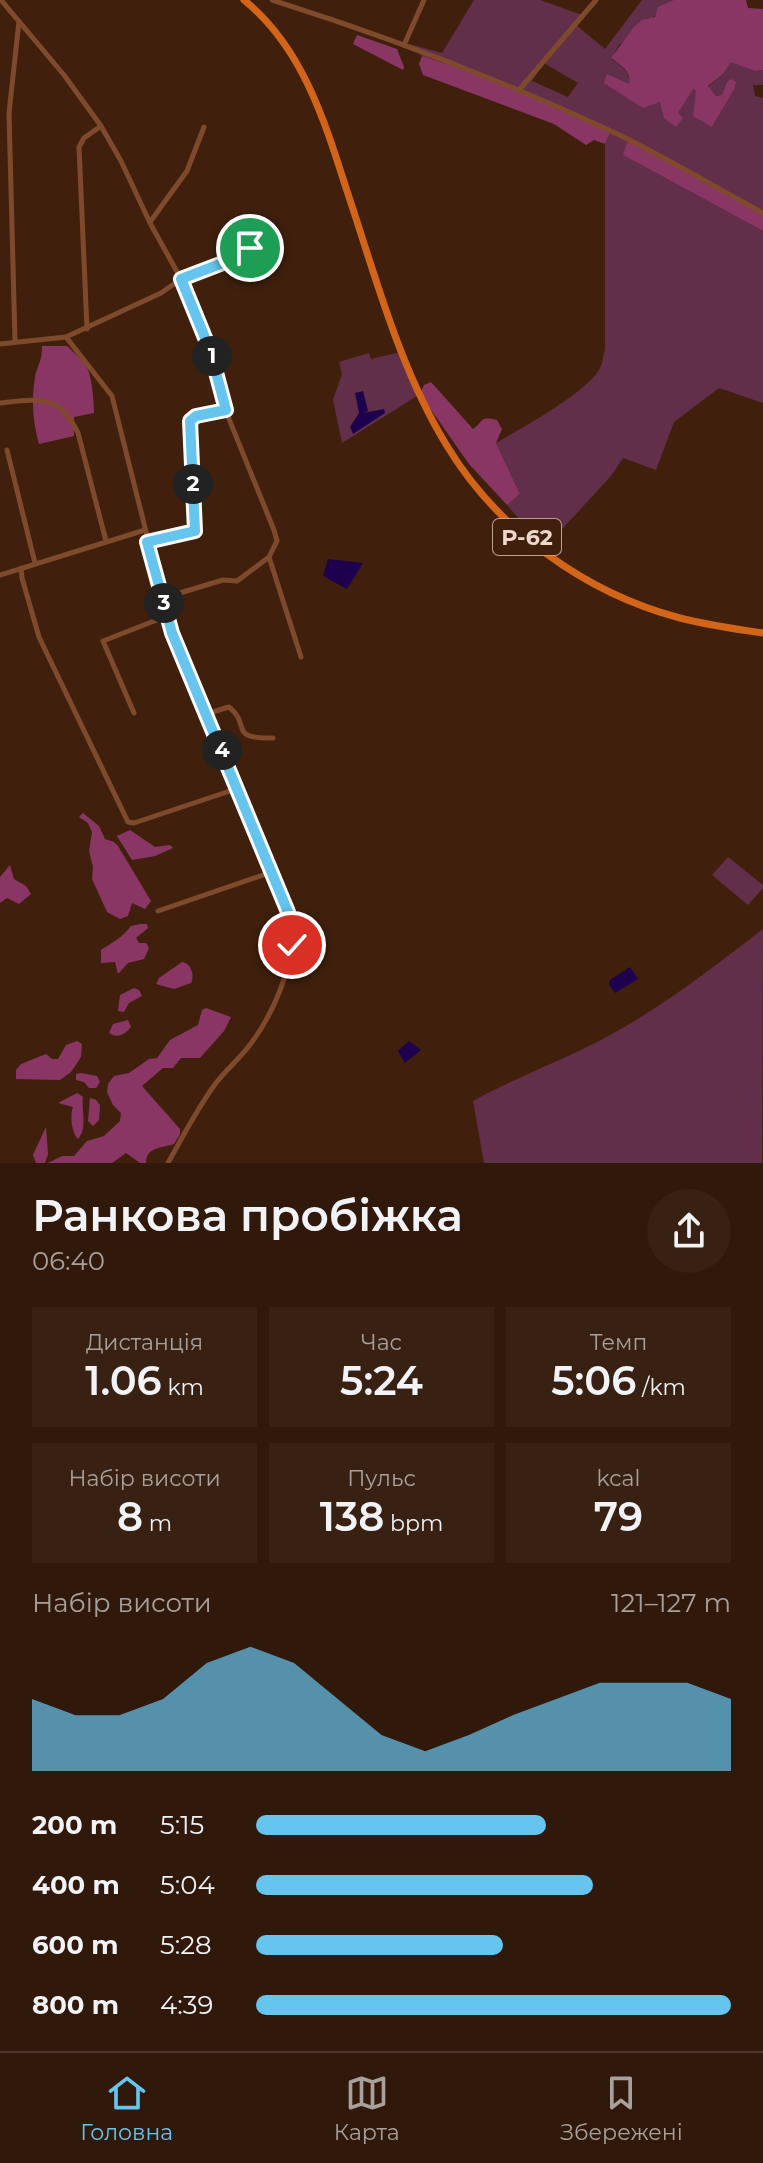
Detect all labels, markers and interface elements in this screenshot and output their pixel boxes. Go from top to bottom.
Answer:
pin [216,214,284,282]
icon: arrive [228,226,272,270]
pin: 1 [192,336,232,376]
text: 1 [208,342,216,369]
pin: 2 [173,464,213,504]
text: 2 [187,470,199,497]
road number: Р-62 [493,519,561,555]
pin: 3 [144,583,184,623]
text: 3 [157,589,171,616]
pin: 4 [202,730,242,770]
text: 4 [214,736,230,763]
pin [258,911,326,979]
icon: check [270,923,314,967]
text: Ранкова пробіжка [32,1188,463,1242]
button: share [647,1189,731,1273]
text: 06:40 [32,1245,105,1277]
text: Дистанція [86,1329,203,1356]
text: Час [361,1329,402,1356]
text: Темп [590,1329,647,1356]
text: 1.06 [85,1356,162,1405]
text: 5:24 [340,1356,423,1405]
text: 5:06 [551,1356,636,1405]
text: km [162,1374,204,1401]
text: /km [636,1374,686,1401]
text: Набір висоти [68,1465,221,1492]
text: Пульс [347,1465,416,1492]
text: kcal [597,1465,640,1492]
text: 8 [117,1492,143,1541]
text: 138 [320,1492,384,1541]
text: 79 [594,1492,643,1541]
text: m [143,1510,172,1537]
text: bpm [384,1510,443,1537]
text: Набір висоти [32,1587,212,1619]
text: 121–127 m [611,1587,731,1619]
text: 200 m [32,1809,117,1841]
text: 5:15 [160,1809,204,1841]
text: 400 m [32,1869,120,1901]
text: 5:04 [160,1869,215,1901]
text: 600 m [32,1929,119,1961]
text: 5:28 [160,1929,212,1961]
text: 800 m [32,1989,119,2021]
text: 4:39 [160,1989,213,2021]
tab: Головна [80,2071,173,2146]
tab: Карта [334,2071,400,2146]
tab: Збережені [560,2071,683,2146]

